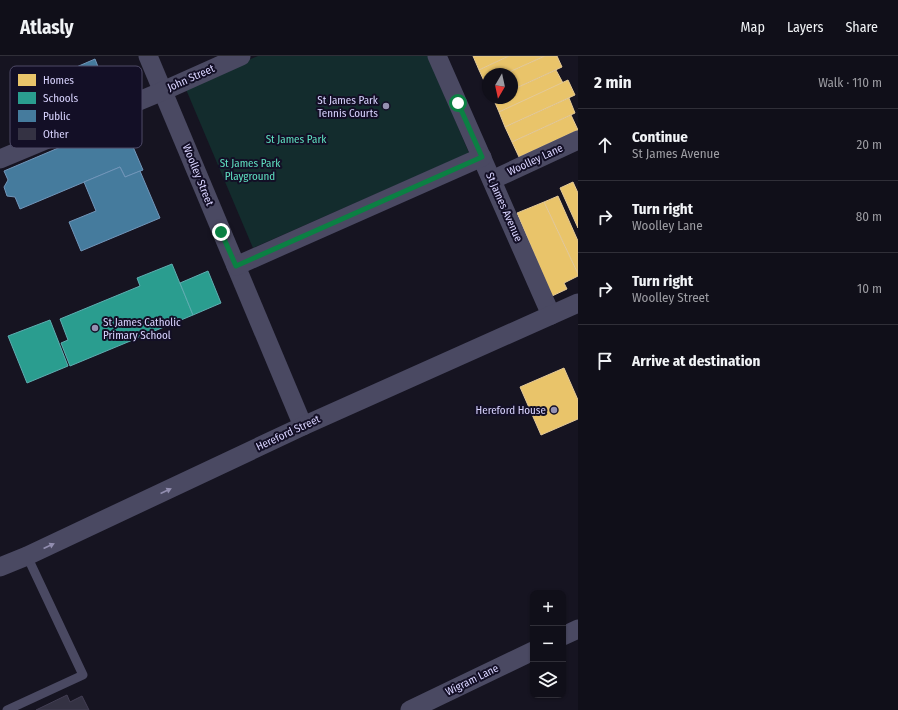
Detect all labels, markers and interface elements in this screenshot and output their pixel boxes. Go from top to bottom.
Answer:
text: Atlasly [20,16,74,39]
text: Map [741,19,765,36]
text: Layers [787,19,823,36]
text: Share [845,19,878,36]
street label: John Street [166,62,217,94]
legend [10,66,142,148]
north arrow [482,68,518,104]
text: 2 min [594,72,632,93]
text: Homes [43,74,74,87]
text: Walk · 110 m [818,75,882,90]
text: Schools [43,92,78,105]
place label: St James Park Tennis Courts [317,94,379,120]
route start [449,94,467,112]
marker: St James Park Tennis Courts [381,101,391,111]
text: Public [43,110,71,123]
text: Other [43,128,69,141]
text: Continue [632,128,688,146]
park label: St James Park [266,133,327,146]
icon: ahead [594,134,616,156]
text: 20 m [856,137,882,152]
street label: Woolley Lane [505,141,565,179]
street label: Woolley Street [180,142,216,208]
text: St James Avenue [632,146,720,161]
park label: St James Park Playground [220,157,281,183]
street label: St James Avenue [483,170,525,244]
text: Turn right [632,200,693,218]
icon: right [594,206,616,228]
text: 80 m [856,209,882,224]
text: Woolley Lane [632,218,703,233]
route end [212,223,230,241]
text: Turn right [632,272,693,290]
icon: right [594,278,616,300]
text: 10 m [857,281,882,296]
text: Woolley Street [632,290,709,305]
place label: St James Catholic Primary School [103,316,181,342]
marker: St James Catholic Primary School [90,323,100,333]
icon: arrive [594,350,616,372]
text: Arrive at destination [632,352,760,370]
place label: Hereford House [476,404,546,417]
marker: Hereford House [549,405,559,415]
street label: Hereford Street [254,412,322,454]
one-way arrow [160,488,172,494]
one-way arrow [43,543,54,549]
map controls [530,590,566,698]
button: + [530,590,566,626]
button: − [530,626,566,662]
street label: Wigram Lane [443,662,501,698]
button: layers [530,662,566,698]

